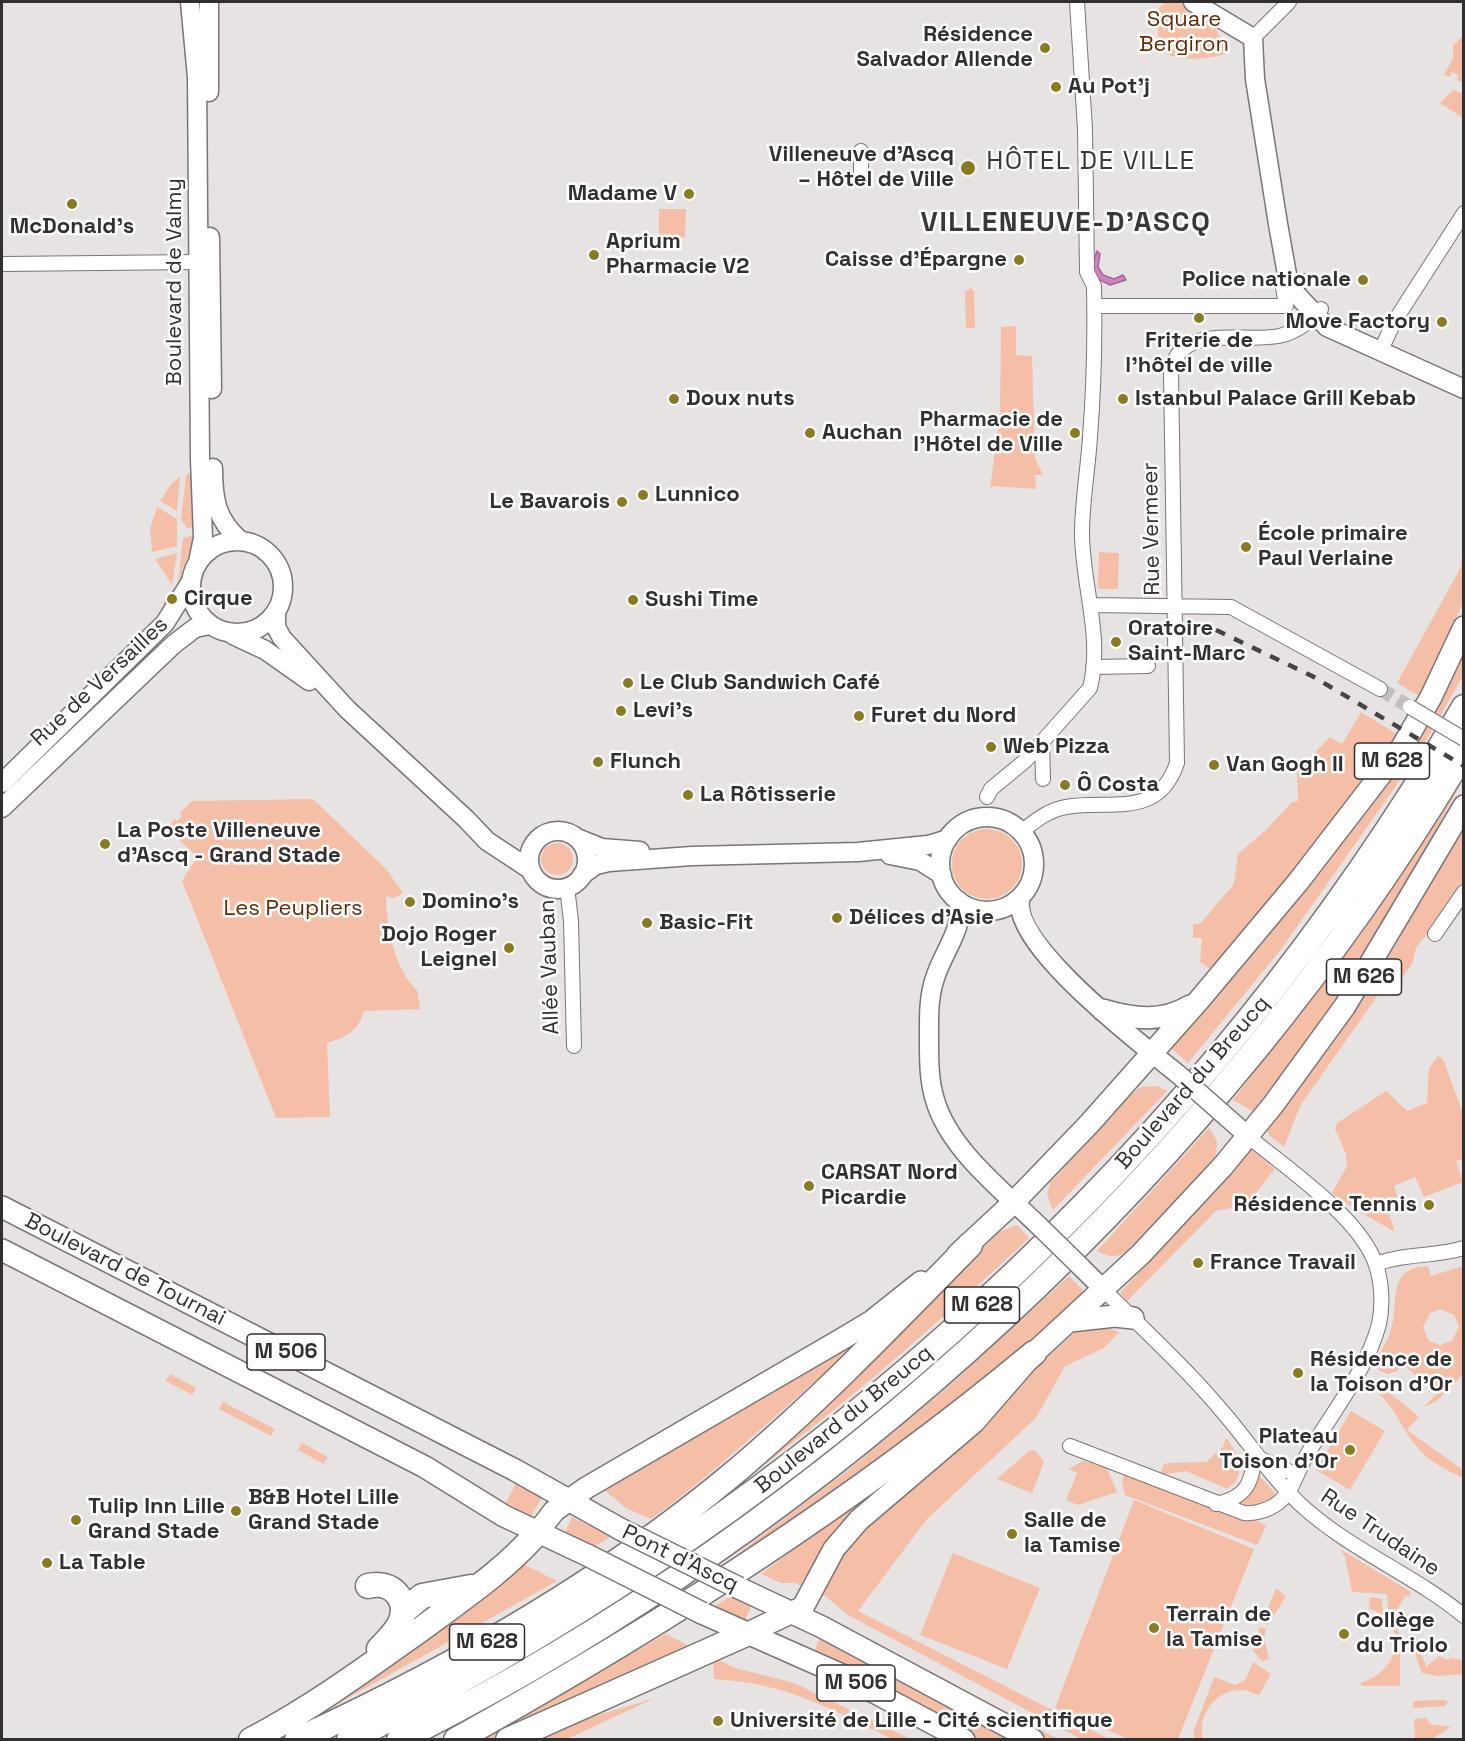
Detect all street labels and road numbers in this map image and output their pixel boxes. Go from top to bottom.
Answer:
street label: Boulevard de Valmy [162,178,188,386]
street label: Rue Vermeer [1138,462,1166,596]
street label: Rue de Versailles [26,612,174,752]
road number: M 628 [1354,743,1430,779]
street label: Allée Vauban [534,899,566,1035]
road number: M 626 [1326,959,1402,995]
street label: Boulevard du Breucq [1111,991,1275,1175]
street label: Boulevard de Tournai [20,1208,230,1332]
road number: M 628 [944,1287,1020,1323]
road number: M 506 [247,1334,325,1370]
street label: Boulevard du Breucq [750,1340,938,1500]
street label: Rue Trudaine [1316,1484,1444,1582]
street label: Pont d'Ascq [618,1520,742,1598]
road number: M 628 [450,1624,524,1660]
road number: M 506 [817,1665,895,1701]

